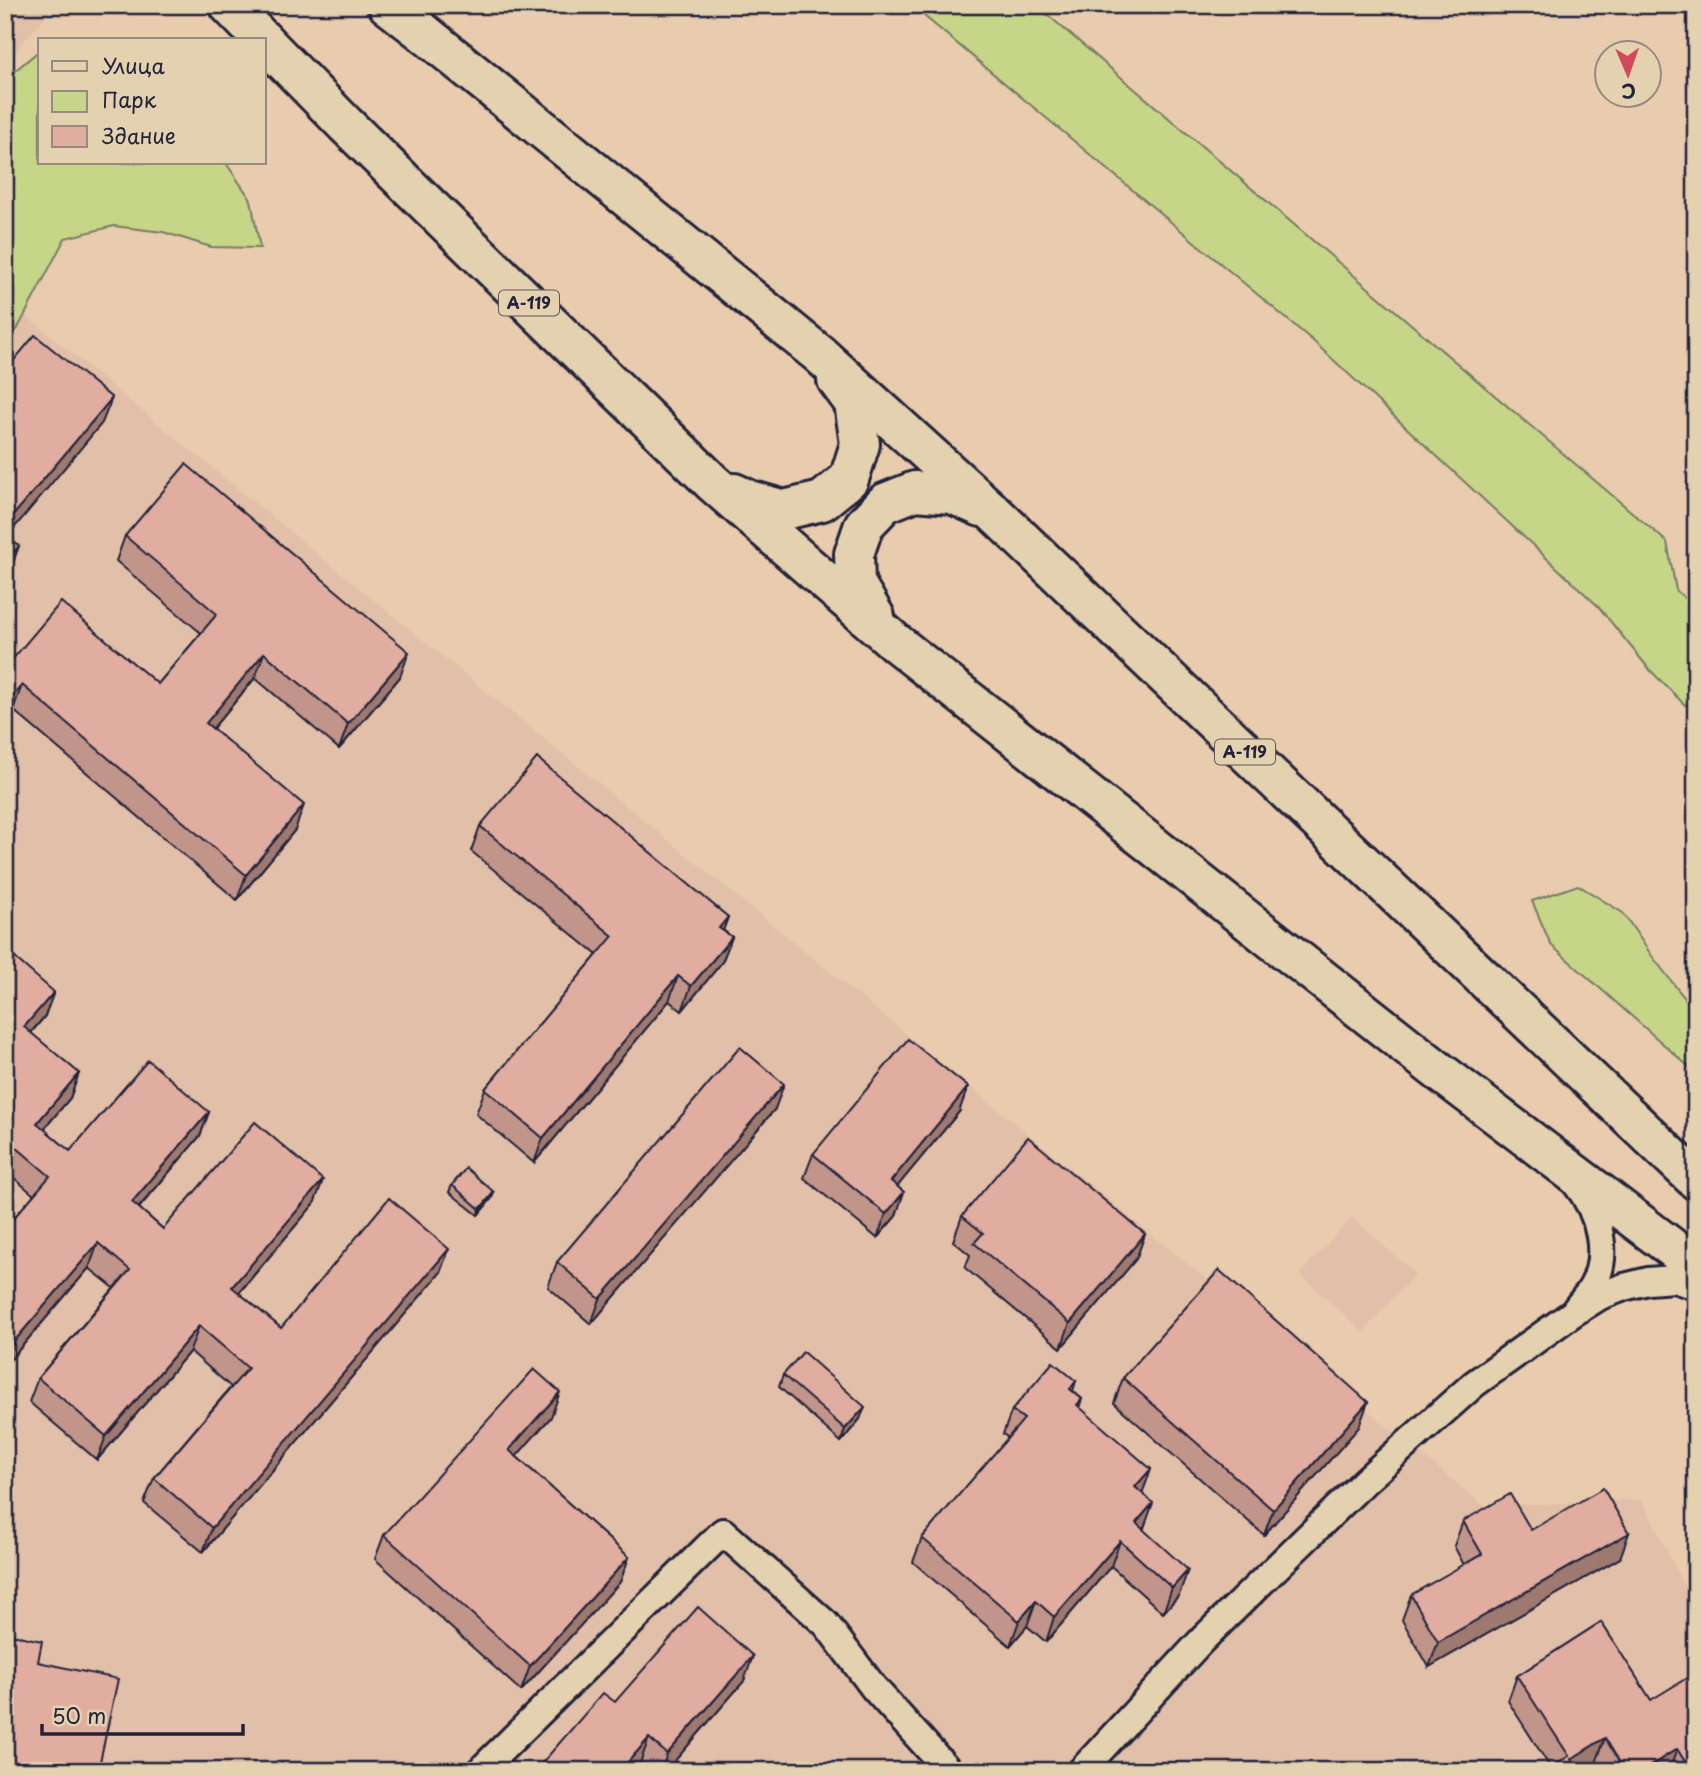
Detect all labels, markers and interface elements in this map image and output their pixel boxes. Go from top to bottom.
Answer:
legend [38,38,266,164]
north arrow [1592,38,1662,108]
text: Улица [102,49,165,81]
text: С [1621,78,1636,106]
text: Парк [102,83,157,115]
text: Здание [102,119,176,151]
road number: А-119 [499,290,559,316]
road number: А-119 [1215,740,1275,764]
scale bar [42,1692,243,1736]
text: 50 m [52,1699,106,1731]

